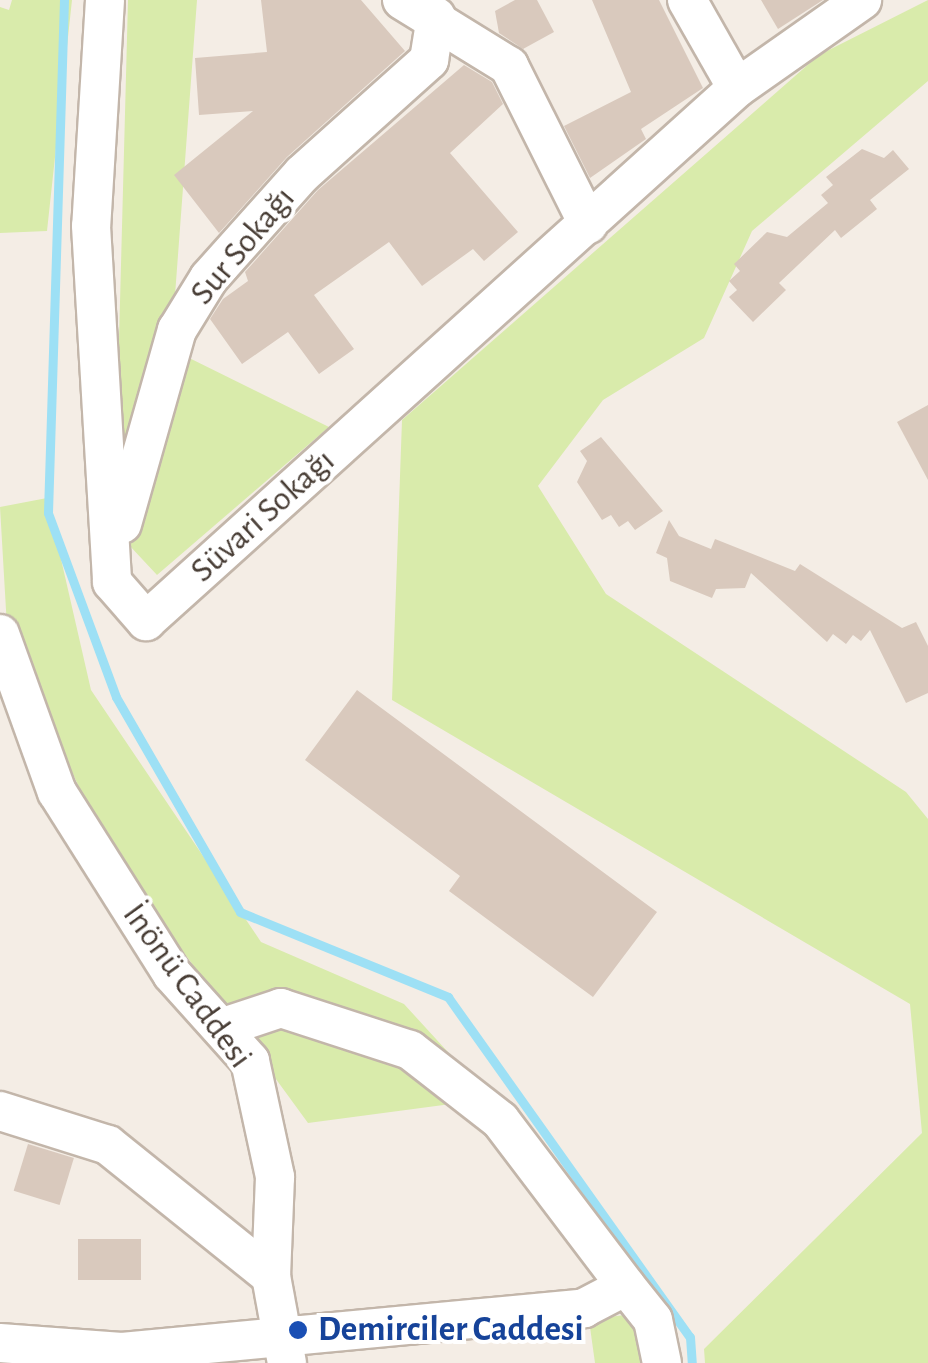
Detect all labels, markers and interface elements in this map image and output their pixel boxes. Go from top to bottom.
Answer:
street label: Sur Sokağı [182,178,304,314]
street label: Süvari Sokağı [182,440,344,592]
street label: İnönü Caddesi [113,895,261,1077]
place label: Demirciler Caddesi [318,1309,584,1351]
marker: Demirciler Caddesi [287,1319,309,1341]

